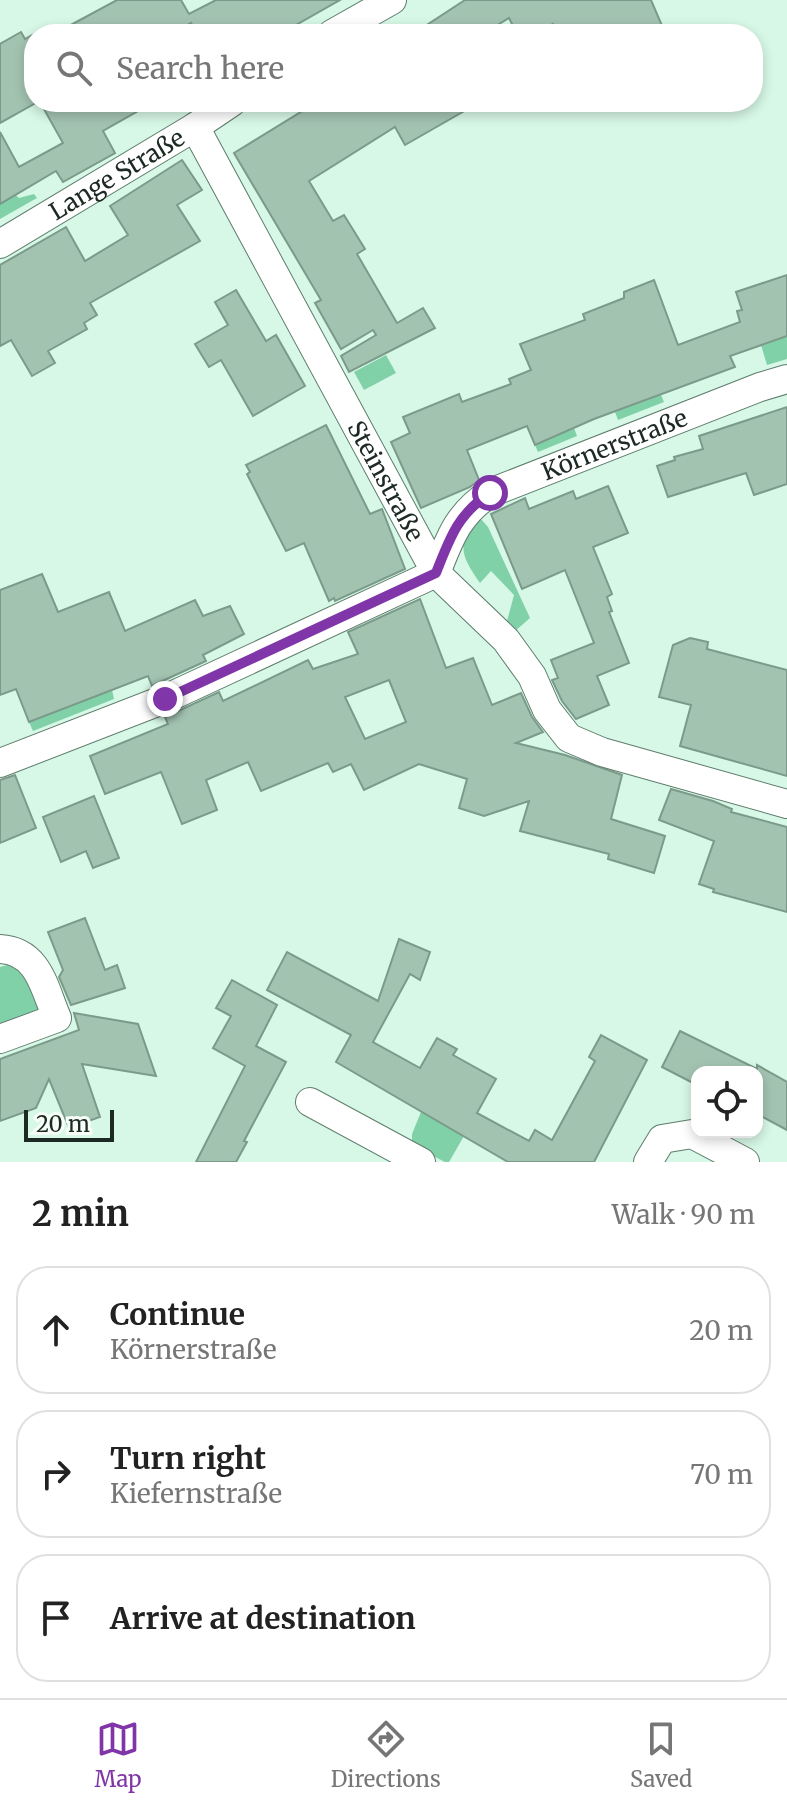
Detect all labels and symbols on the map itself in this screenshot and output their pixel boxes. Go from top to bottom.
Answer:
street label: Lange Straße [43,122,190,226]
street label: Körnerstraße [537,402,691,487]
street label: Steinstraße [341,415,431,546]
route start [472,475,508,511]
route end [147,681,183,717]
scale bar [24,1106,114,1142]

